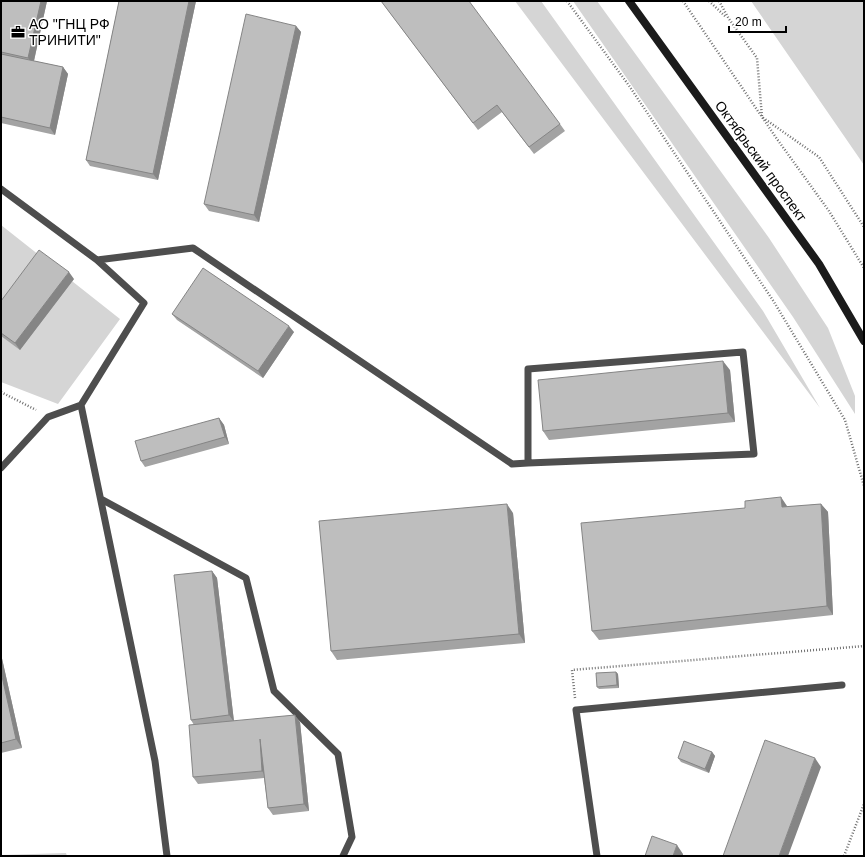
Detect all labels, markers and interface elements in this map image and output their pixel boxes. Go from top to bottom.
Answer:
scale bar [729,8,786,34]
text: 20 m [735,15,762,29]
place label: АО "ГНЦ РФ ТРИНИТИ" [29,16,110,48]
office icon: АО "ГНЦ РФ ТРИНИТИ" [10,24,26,40]
street label: Октябрьский проспект [712,98,810,225]

